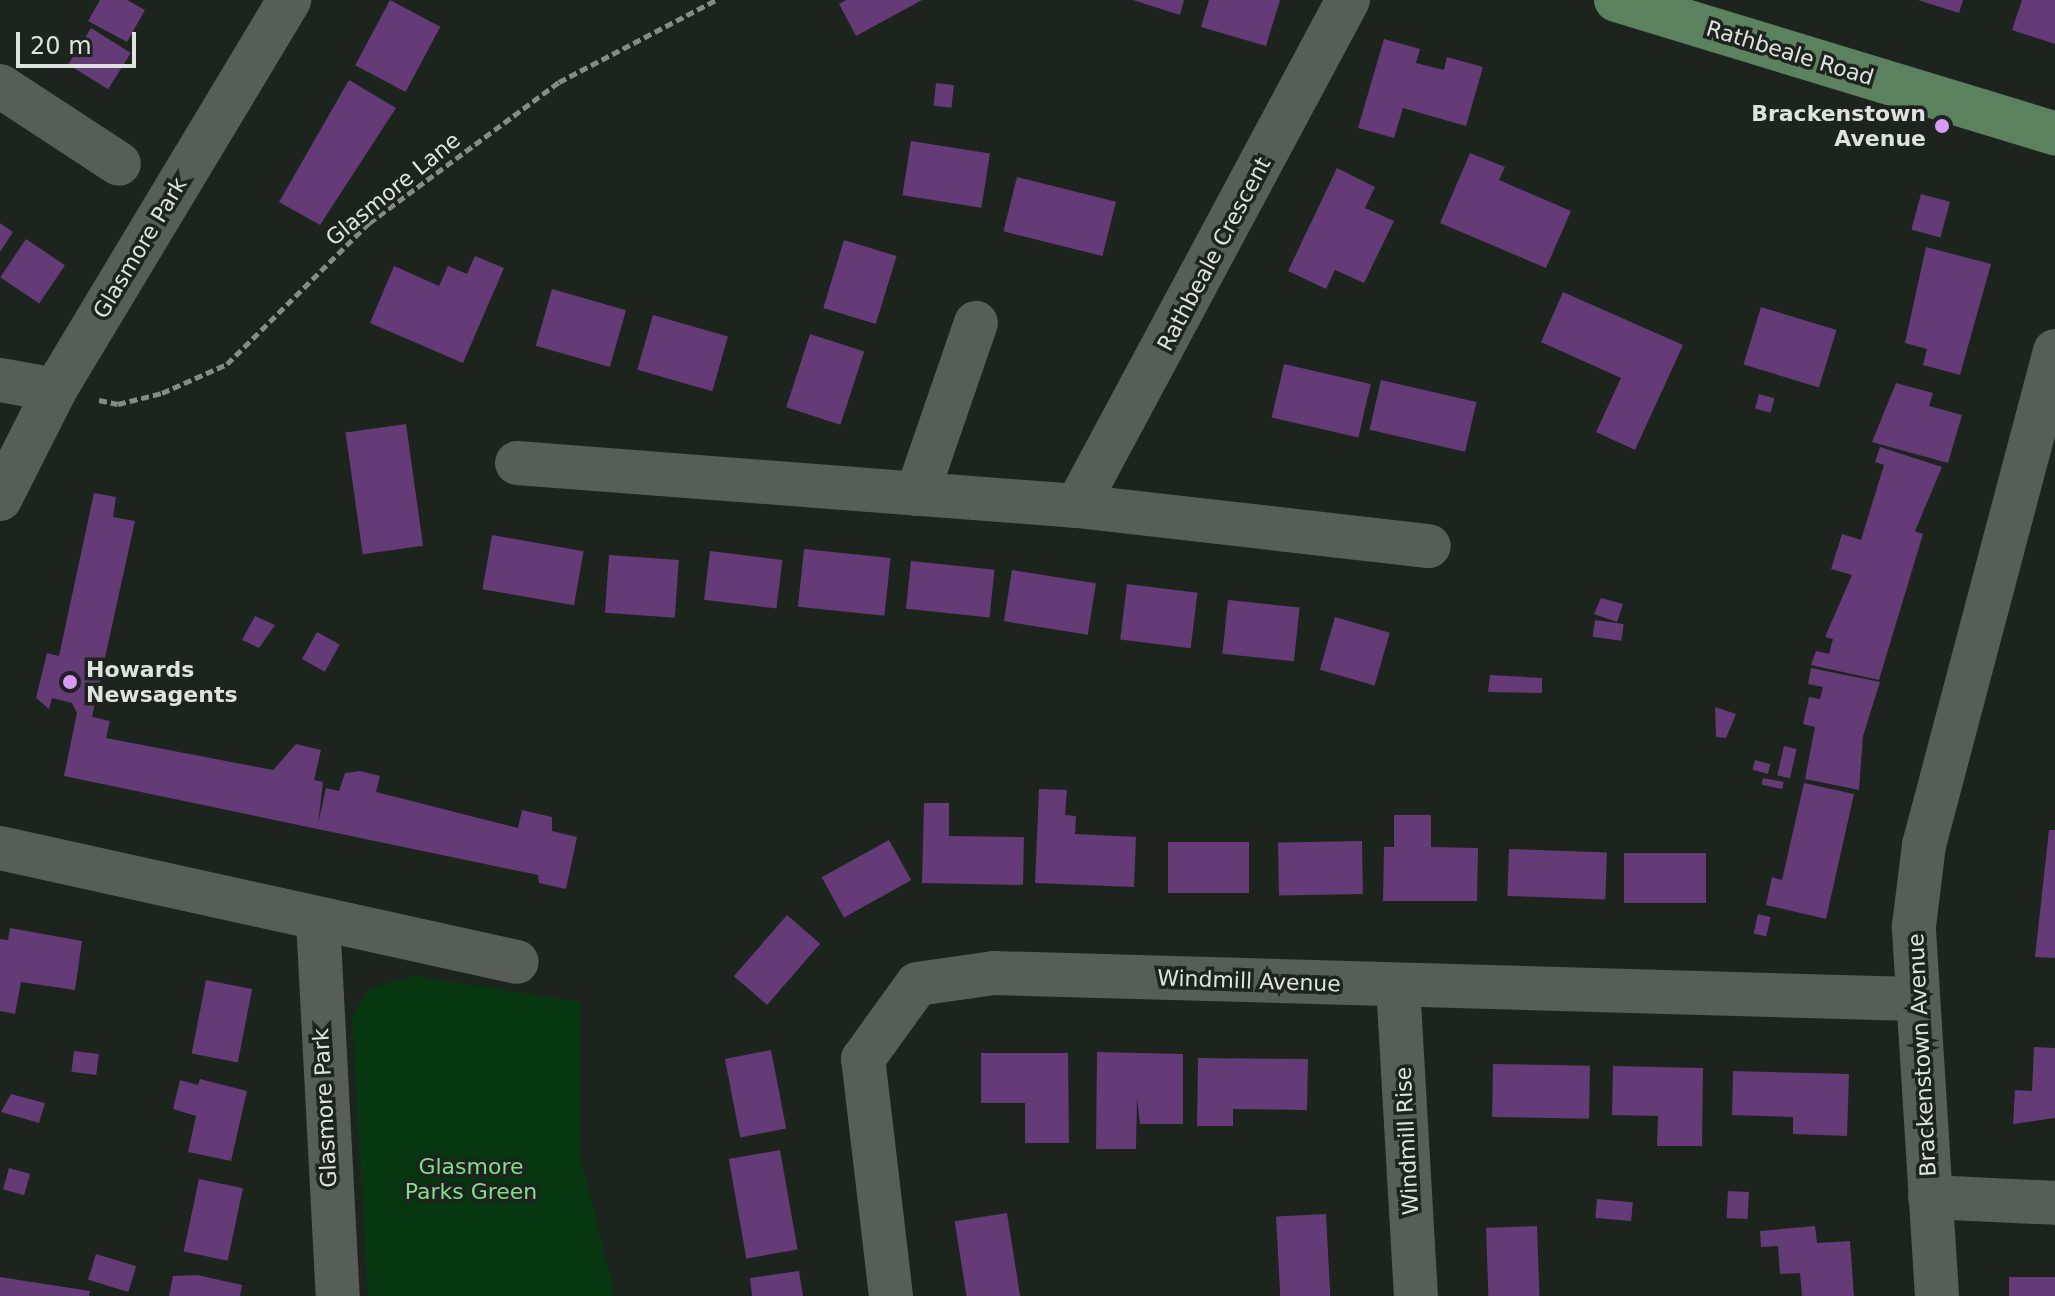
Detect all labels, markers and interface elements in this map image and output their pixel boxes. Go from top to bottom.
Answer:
street label: Rathbeale Road [1703,15,1877,91]
scale bar [20,16,140,66]
text: 20 m [30,32,92,60]
place label: Brackenstown Avenue [1751,100,1926,152]
marker: Brackenstown Avenue [1933,117,1951,135]
street label: Glasmore Lane [320,127,466,251]
street label: Rathbeale Crescent [1152,153,1276,355]
street label: Glasmore Park [88,173,192,323]
place label: Howards Newsagents [86,656,238,708]
marker: Howards Newsagents [61,673,79,691]
street label: Brackenstown Avenue [1902,933,1942,1177]
street label: Windmill Avenue [1157,965,1341,997]
street label: Glasmore Park [308,1028,342,1188]
street label: Windmill Rise [1390,1066,1424,1216]
park label: Glasmore Parks Green [405,1153,537,1204]

